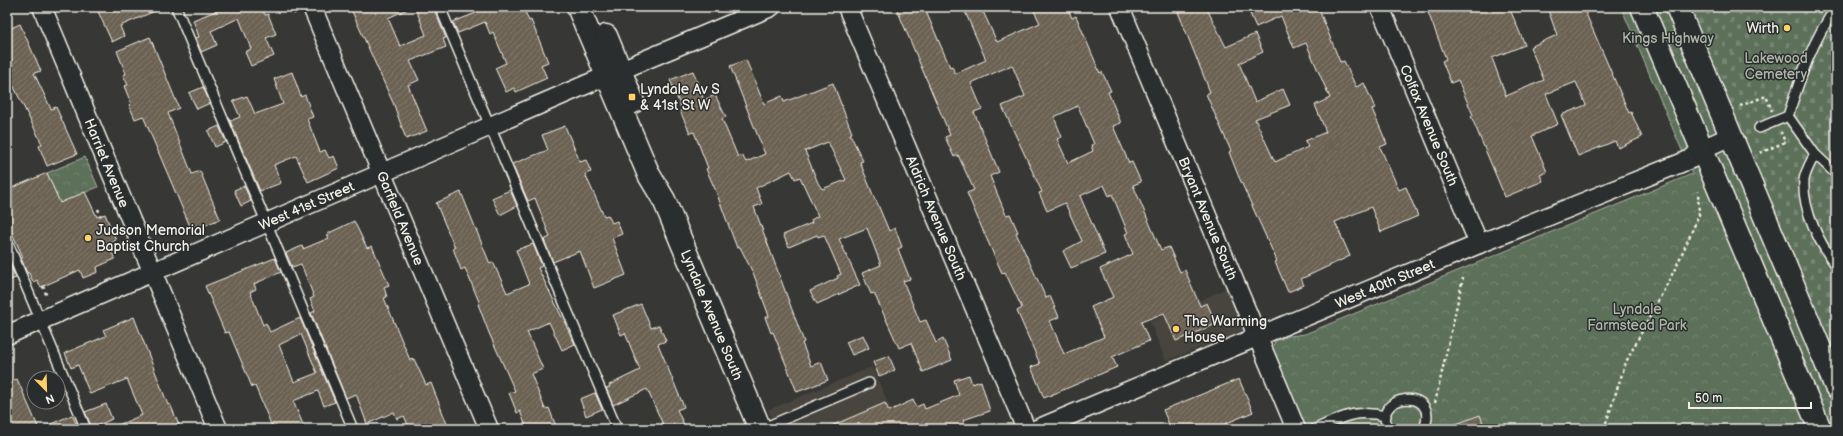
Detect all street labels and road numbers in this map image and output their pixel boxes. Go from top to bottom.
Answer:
street label: Colfax Avenue South [1396,62,1462,189]
street label: Harriet Avenue [80,116,133,210]
street label: Aldrich Avenue South [902,153,970,283]
street label: Bryant Avenue South [1174,154,1241,283]
street label: Garfield Avenue [373,169,427,268]
street label: West 41st Street [256,178,357,234]
street label: Lyndale Avenue South [677,247,747,383]
street label: West 40th Street [1333,255,1438,312]

